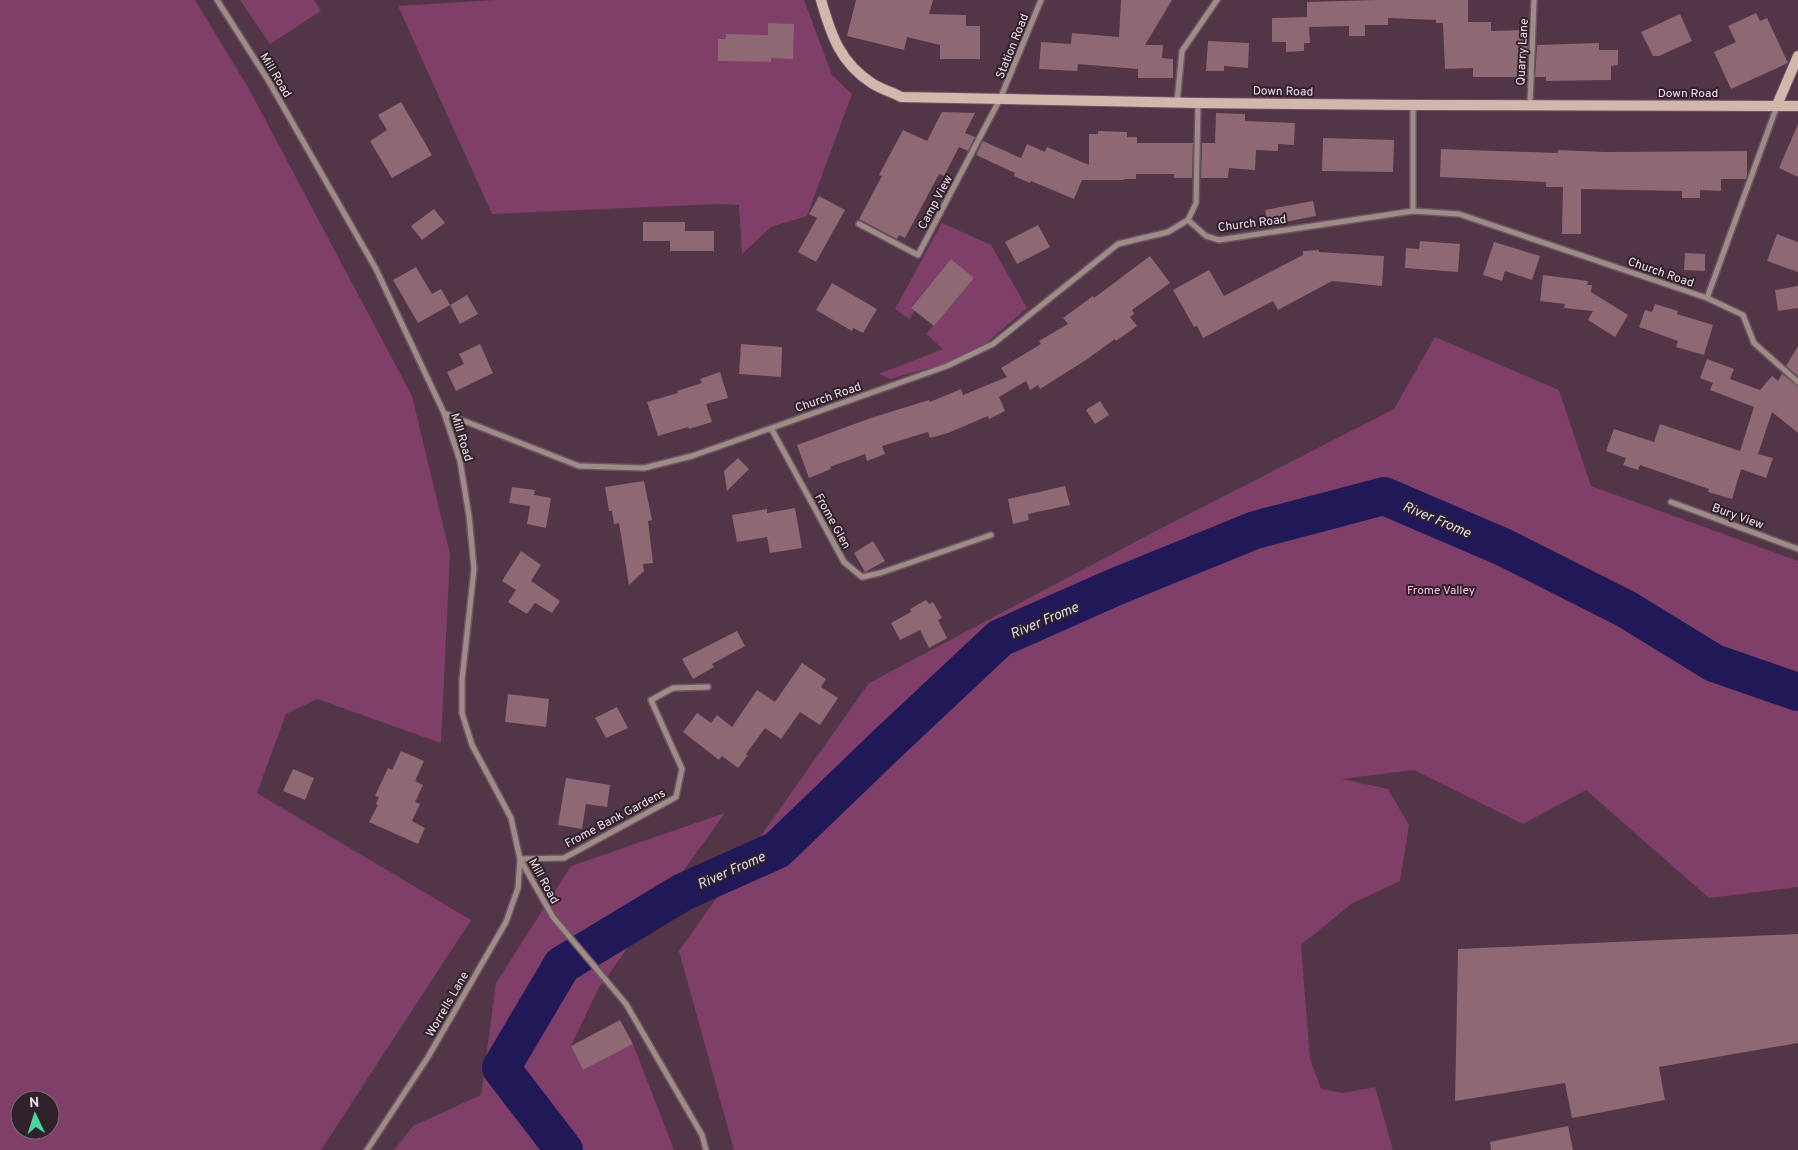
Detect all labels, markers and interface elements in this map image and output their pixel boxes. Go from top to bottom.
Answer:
street label: Station Road [993,11,1033,81]
street label: Quarry Lane [1513,18,1533,86]
street label: Mill Road [256,50,295,101]
street label: Down Road [1253,83,1313,101]
street label: Down Road [1658,86,1718,102]
street label: Camp View [915,172,957,232]
street label: Church Road [1217,212,1287,236]
street label: Church Road [1625,254,1696,292]
street label: Church Road [793,379,864,417]
street label: Mill Road [446,411,476,463]
street label: Frome Glen [810,491,854,552]
water label: River Frome [1400,498,1474,543]
street label: Bury View [1710,500,1766,534]
park label: Frome Valley [1407,583,1475,599]
water label: River Frome [1008,599,1082,643]
street label: Frome Bank Gardens [562,786,669,852]
water label: River Frome [695,849,769,894]
street label: Mill Road [524,856,562,907]
street label: Worrells Lane [423,969,473,1040]
north arrow [10,1090,60,1140]
text: N [29,1095,40,1112]

